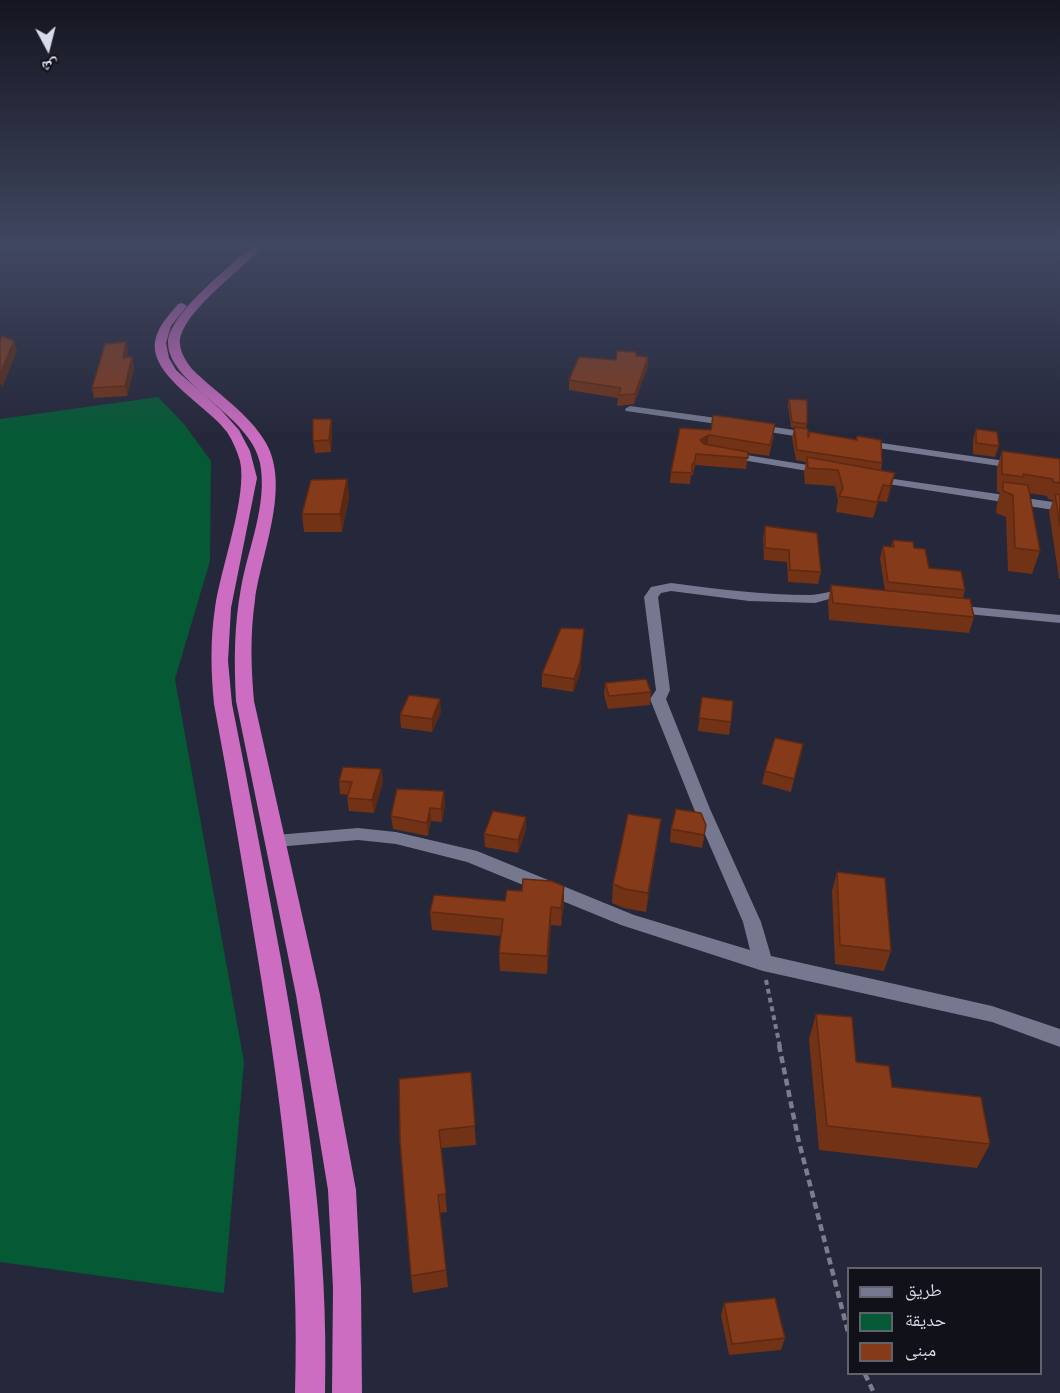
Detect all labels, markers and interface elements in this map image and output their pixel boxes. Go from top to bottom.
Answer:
north arrow [18,18,78,78]
text: ش [41,55,60,78]
legend [847,1267,1042,1375]
text: طريق [905,1278,942,1301]
text: حديقة [905,1308,946,1331]
text: مبنى [905,1338,936,1361]

